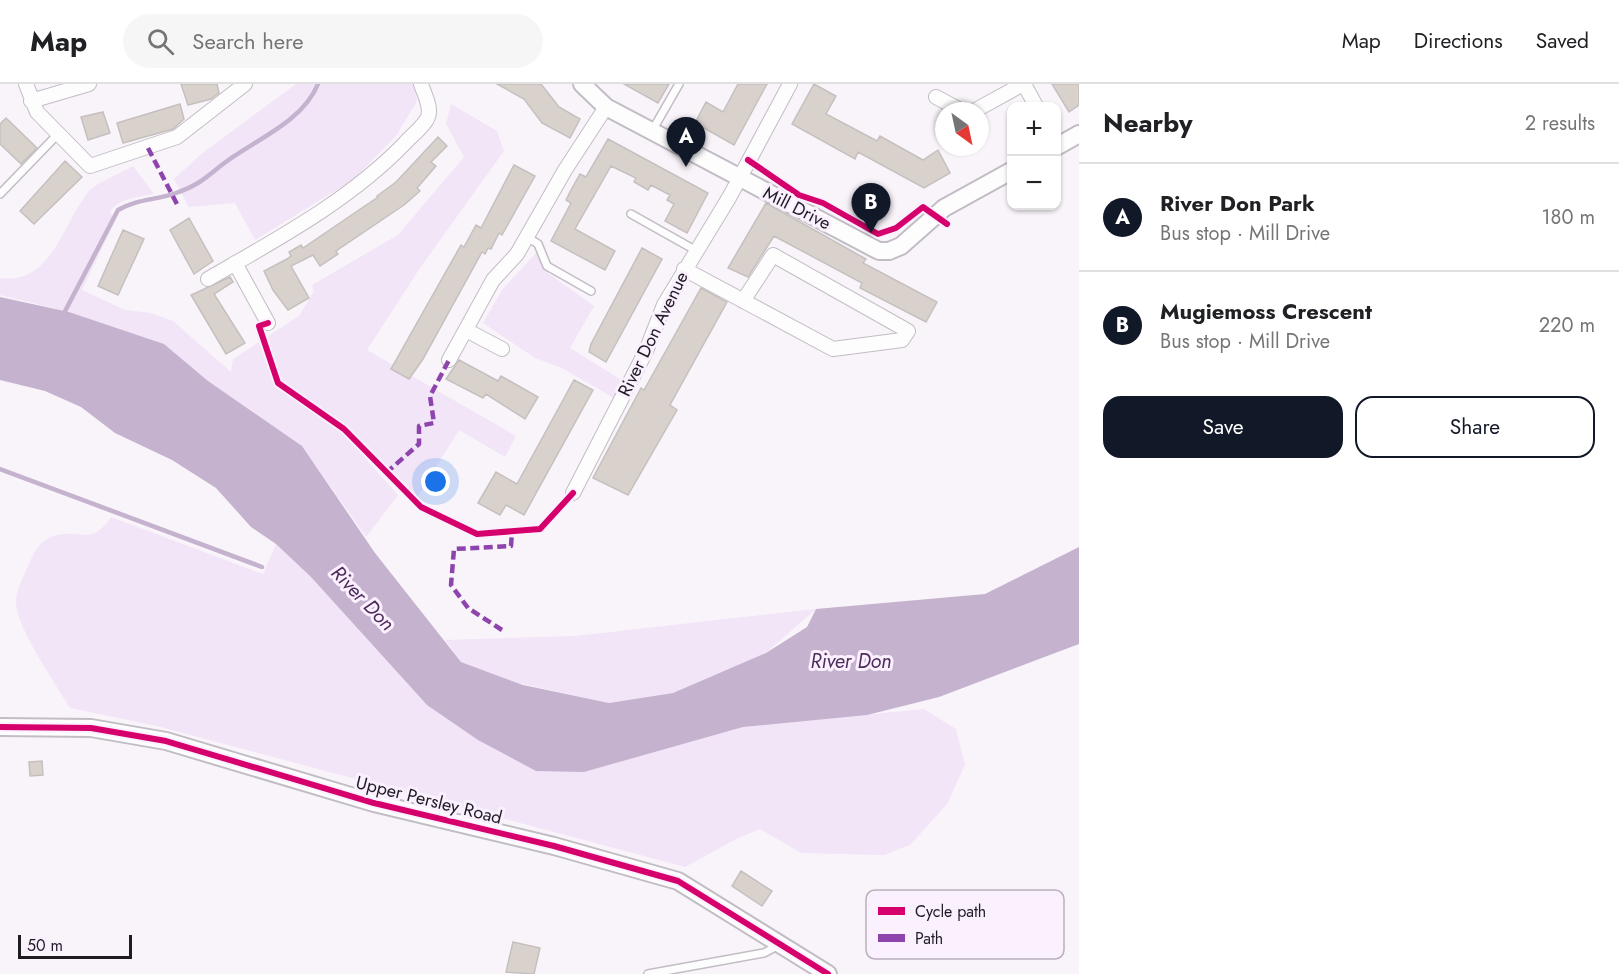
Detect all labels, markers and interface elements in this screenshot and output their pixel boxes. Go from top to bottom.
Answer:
search box [123,14,543,68]
text: Map [30,21,87,62]
icon: search [144,25,177,58]
text: Search here [192,25,304,57]
text: Map [1342,26,1381,56]
text: Directions [1414,26,1503,56]
text: Saved [1536,26,1589,56]
north arrow [935,102,989,156]
map controls [1007,102,1061,210]
button: + [1007,102,1061,156]
text: Nearby [1103,104,1192,142]
text: 2 results [1525,109,1595,138]
pin: A [666,118,706,167]
button: − [1007,156,1061,210]
street label: Mill Drive [759,180,835,236]
pin: B [852,184,890,233]
text: River Don Park [1160,187,1315,219]
text: A [1115,203,1130,232]
text: 180 m [1541,203,1595,232]
text: Bus stop · Mill Drive [1160,219,1330,248]
street label: River Don Avenue [611,267,695,401]
text: Mugiemoss Crescent [1160,295,1372,327]
text: B [1116,311,1129,340]
text: 220 m [1539,311,1595,340]
text: Bus stop · Mill Drive [1160,327,1330,356]
button: Save [1103,396,1343,458]
button: Share [1355,396,1595,458]
your location [421,467,450,496]
water label: River Don [324,559,401,637]
water label: River Don [811,647,891,676]
street label: Upper Persley Road [353,769,505,831]
legend [866,890,1064,959]
text: Cycle path [915,900,986,923]
text: Path [915,927,943,950]
scale bar [18,932,132,960]
text: 50 m [27,934,63,957]

